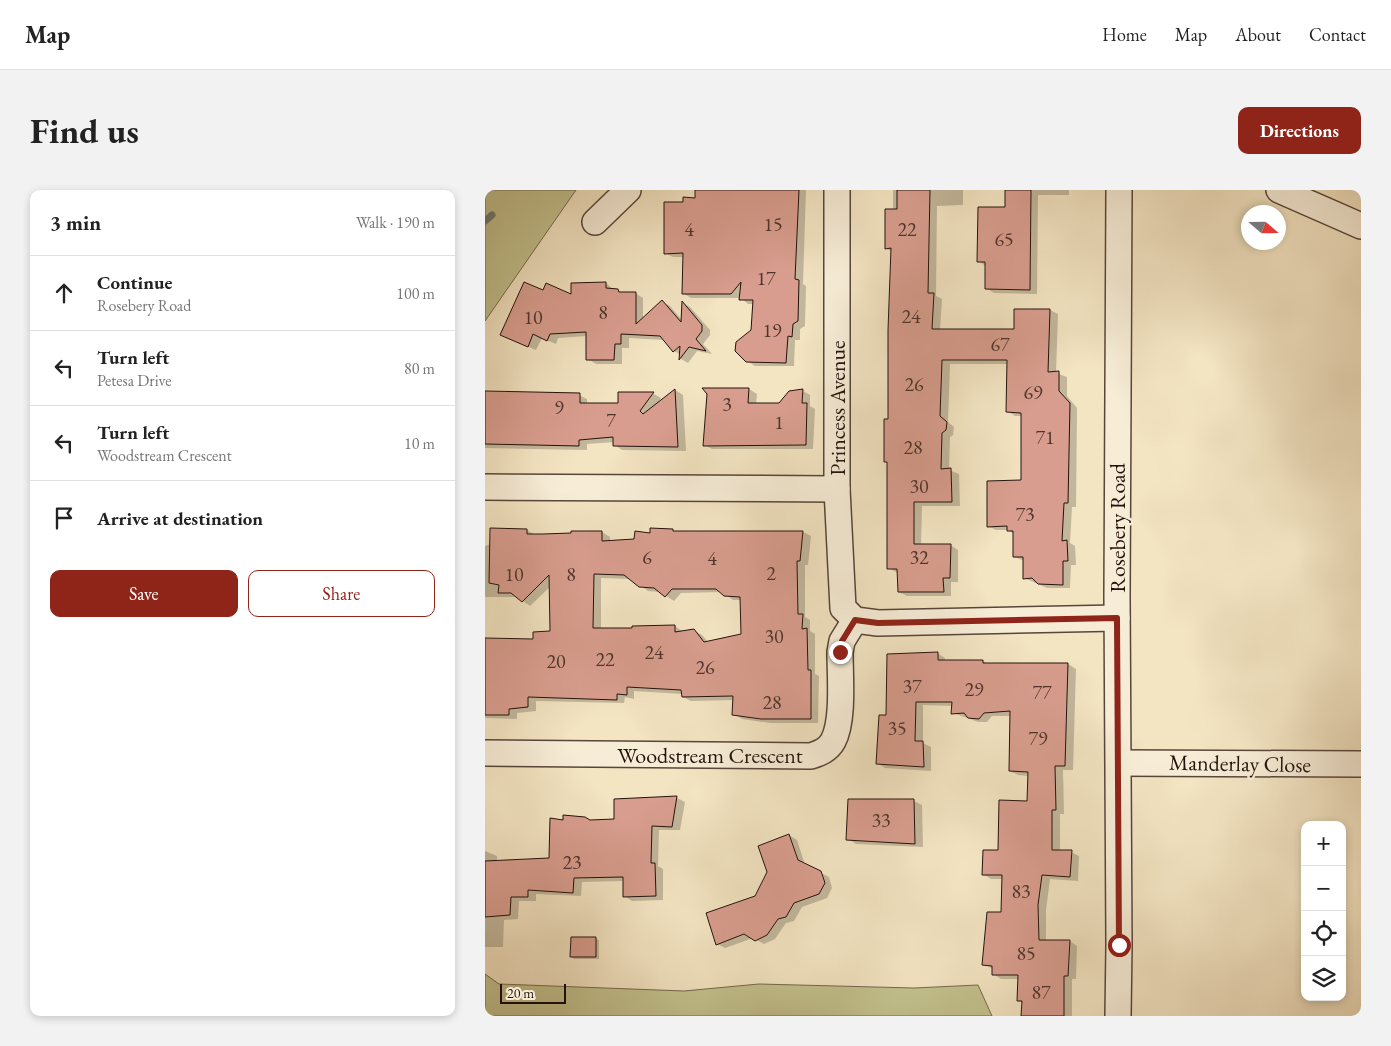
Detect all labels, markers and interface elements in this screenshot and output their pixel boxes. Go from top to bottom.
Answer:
text: Map [25,19,70,50]
text: Home [1102,23,1147,46]
text: Map [1175,23,1207,46]
text: About [1235,23,1281,46]
text: Contact [1309,23,1366,46]
button: Directions [1238,107,1361,154]
text: Find us [30,108,139,153]
north arrow [1241,205,1286,250]
text: 3 min [50,209,101,236]
house number: 15 [763,211,783,237]
text: Walk · 190 m [356,212,435,233]
house number: 4 [684,216,694,242]
house number: 22 [897,216,917,242]
house number: 65 [994,226,1014,252]
house number: 17 [756,265,776,291]
text: Continue [97,270,172,295]
icon: ahead [50,279,78,307]
text: 100 m [396,283,435,304]
text: Rosebery Road [97,295,191,316]
house number: 8 [598,299,608,325]
house number: 24 [901,303,921,329]
house number: 10 [523,304,543,330]
house number: 19 [762,317,782,343]
house number: 67 [990,331,1010,357]
street label: Princess Avenue [823,340,852,476]
text: Turn left [97,345,169,370]
icon: left [50,354,78,382]
text: 80 m [404,358,435,379]
text: Petesa Drive [97,370,171,391]
house number: 26 [904,371,924,397]
house number: 69 [1023,379,1043,405]
house number: 3 [722,391,732,417]
house number: 9 [554,394,564,420]
house number: 7 [606,407,616,433]
house number: 1 [774,409,784,435]
text: Turn left [97,420,169,445]
house number: 71 [1035,424,1055,450]
icon: left [50,429,78,457]
text: 10 m [404,433,435,454]
house number: 28 [903,434,923,460]
text: Woodstream Crescent [97,445,232,466]
street label: Rosebery Road [1103,462,1132,593]
house number: 30 [909,473,929,499]
house number: 73 [1015,501,1035,527]
icon: arrive [50,504,78,532]
text: Arrive at destination [97,506,263,531]
house number: 6 [642,544,652,570]
house number: 32 [909,544,929,570]
house number: 4 [707,545,717,571]
house number: 2 [766,560,776,586]
house number: 10 [504,561,524,587]
house number: 8 [566,561,576,587]
button: Save [50,570,238,617]
button: Share [248,570,435,617]
house number: 30 [764,623,784,649]
house number: 24 [644,639,664,665]
route end [829,641,852,664]
house number: 22 [595,646,615,672]
house number: 20 [546,648,566,674]
house number: 26 [695,654,715,680]
house number: 37 [902,673,922,699]
house number: 29 [964,676,984,702]
house number: 77 [1032,679,1052,705]
house number: 28 [762,689,782,715]
house number: 35 [887,715,907,741]
house number: 79 [1028,725,1048,751]
street label: Woodstream Crescent [617,741,803,770]
street label: Manderlay Close [1169,748,1312,779]
house number: 33 [871,807,891,833]
map controls [1301,821,1346,1001]
button: + [1301,821,1346,866]
house number: 23 [562,849,582,875]
button: − [1301,866,1346,911]
house number: 83 [1011,878,1031,904]
button: locate [1301,911,1346,956]
route start [1108,934,1131,957]
house number: 85 [1016,940,1036,966]
button: layers [1301,956,1346,1001]
house number: 87 [1031,979,1051,1005]
scale bar [500,981,566,1004]
text: 20 m [507,984,534,1002]

